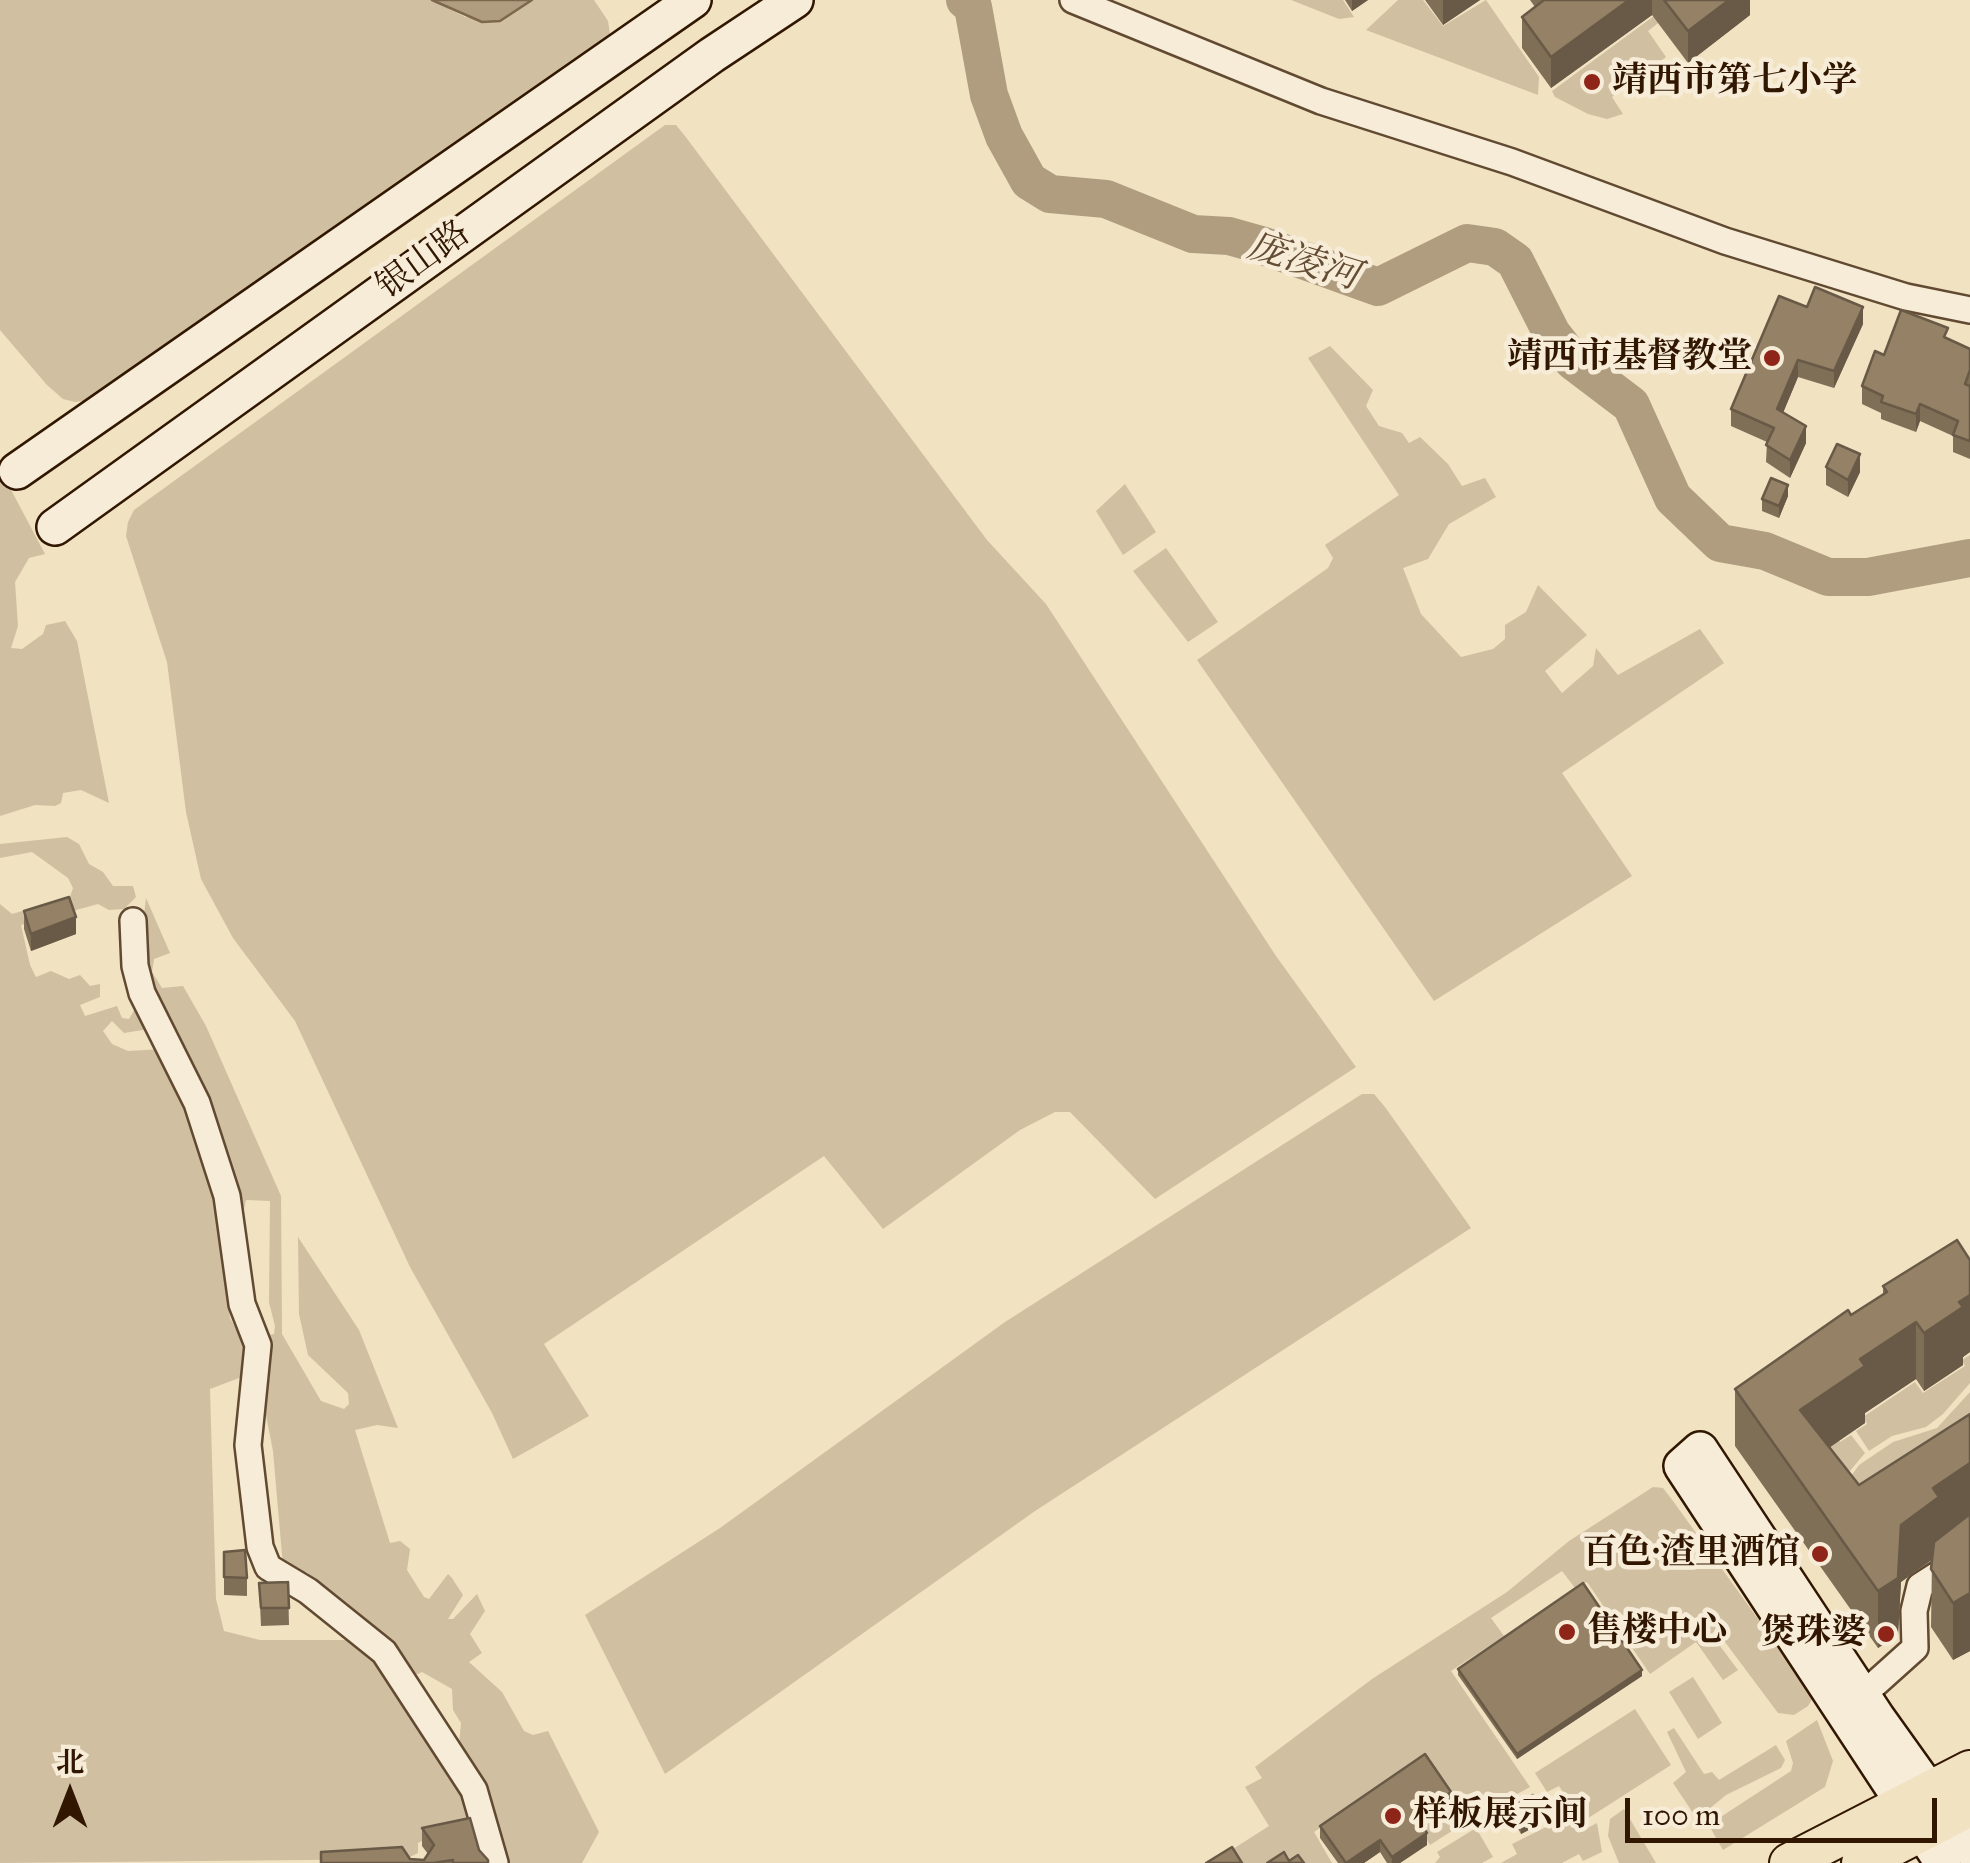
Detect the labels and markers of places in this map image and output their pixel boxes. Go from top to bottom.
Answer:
place label: 靖西市第七小学 [1612,61,1857,103]
marker: 靖西市第七小学 [1581,71,1603,93]
place label: 靖西市基督教堂 [1507,337,1752,379]
marker: 靖西市基督教堂 [1761,347,1783,369]
place label: 百色·渣里酒馆 [1582,1533,1800,1575]
marker: 百色·渣里酒馆 [1809,1543,1831,1565]
place label: 售楼中心 [1587,1611,1727,1653]
place label: 煲珠婆 [1761,1613,1866,1655]
marker: 售楼中心 [1556,1621,1578,1643]
marker: 煲珠婆 [1875,1623,1897,1645]
place label: 样板展示间 [1413,1795,1588,1837]
marker: 样板展示间 [1382,1805,1404,1827]

